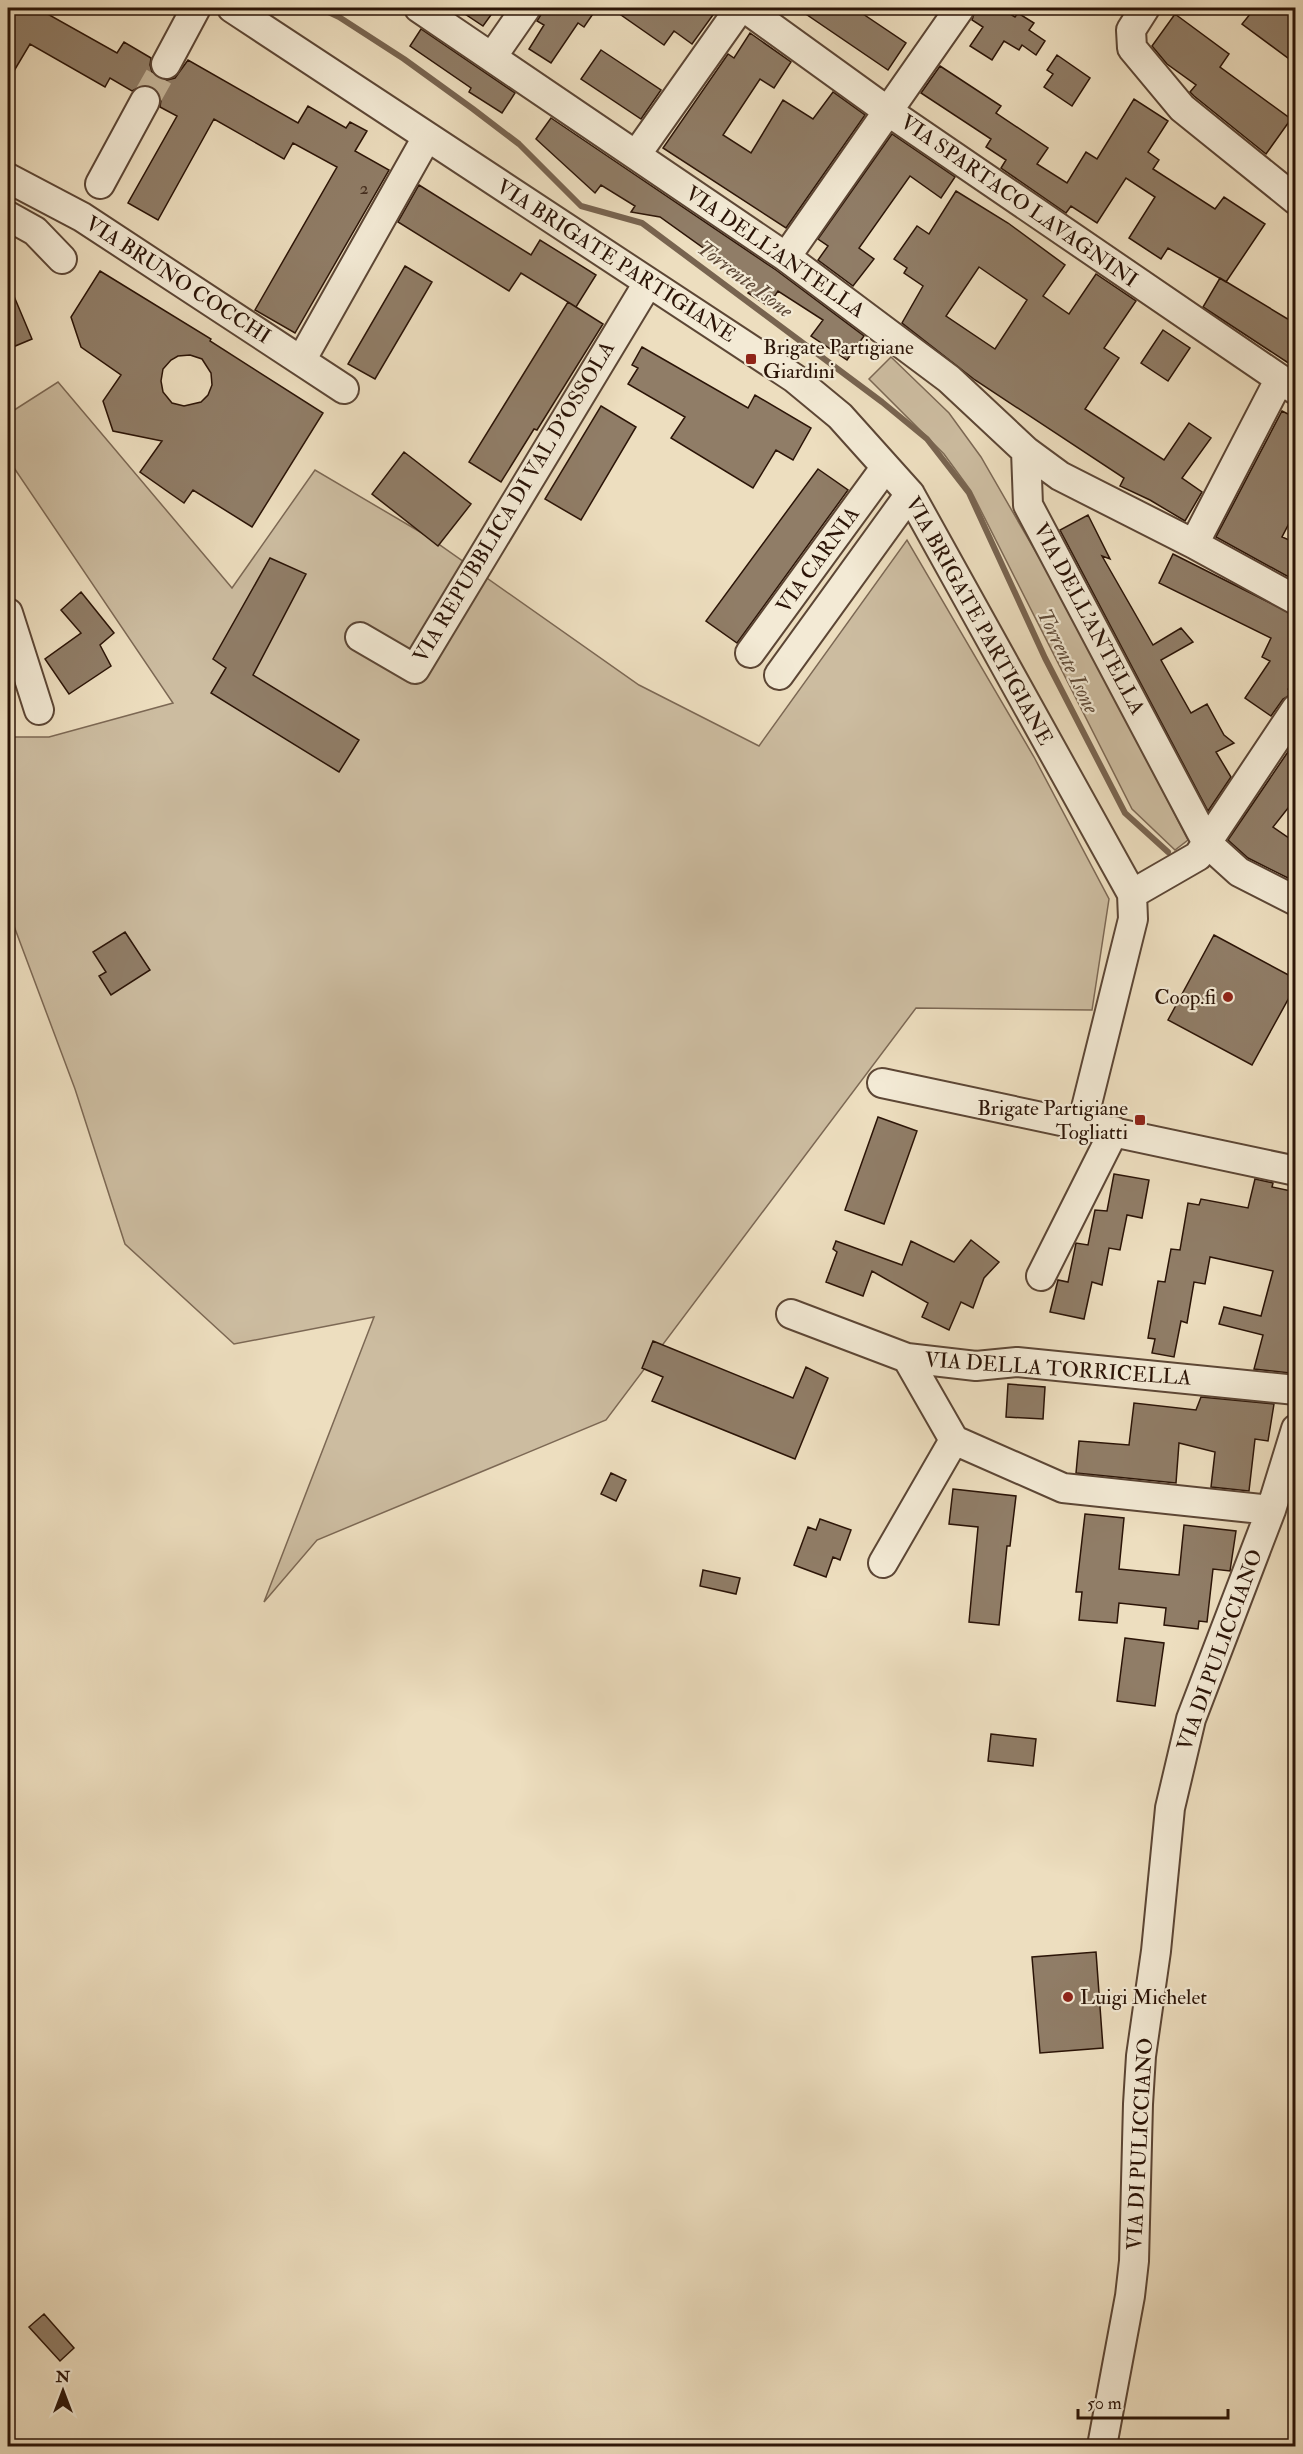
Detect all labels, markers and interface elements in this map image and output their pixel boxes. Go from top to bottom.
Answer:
street label: VIA SPARTACO LAVAGNINI [895,109,1143,293]
street label: VIA BRIGATE PARTIGIANE [491,173,741,349]
house number: 2 [359,177,369,200]
street label: VIA DELL'ANTELLA [680,180,870,324]
street label: VIA BRUNO COCCHI [80,210,276,350]
water label: Torrente Isone [691,234,799,325]
place label: Brigate Partigiane Giardini [763,334,914,385]
street label: VIA REPUBBLICA DI VAL D'OSSOLA [407,336,621,668]
marker: Brigate Partigiane Giardini [744,352,758,366]
street label: VIA BRIGATE PARTIGIANE [899,492,1059,750]
street label: VIA CARNIA [770,501,866,619]
street label: VIA DELL'ANTELLA [1027,518,1151,720]
water label: Torrente Isone [1031,604,1106,719]
place label: Coop.fi [1154,984,1216,1011]
marker: Coop.fi [1221,990,1235,1004]
place label: Brigate Partigiane Togliatti [977,1095,1128,1146]
marker: Brigate Partigiane Togliatti [1133,1113,1147,1127]
street label: VIA DELLA TORRICELLA [924,1346,1192,1392]
street label: VIA DI PULICCIANO [1171,1546,1269,1754]
place label: Luigi Michelet [1080,1984,1207,2011]
marker: Luigi Michelet [1061,1990,1075,2004]
street label: VIA DI PULICCIANO [1121,2037,1159,2251]
north arrow [33,2361,93,2421]
text: N [55,2367,71,2387]
scale bar [1078,2382,1228,2420]
text: 50 m [1087,2392,1122,2415]

